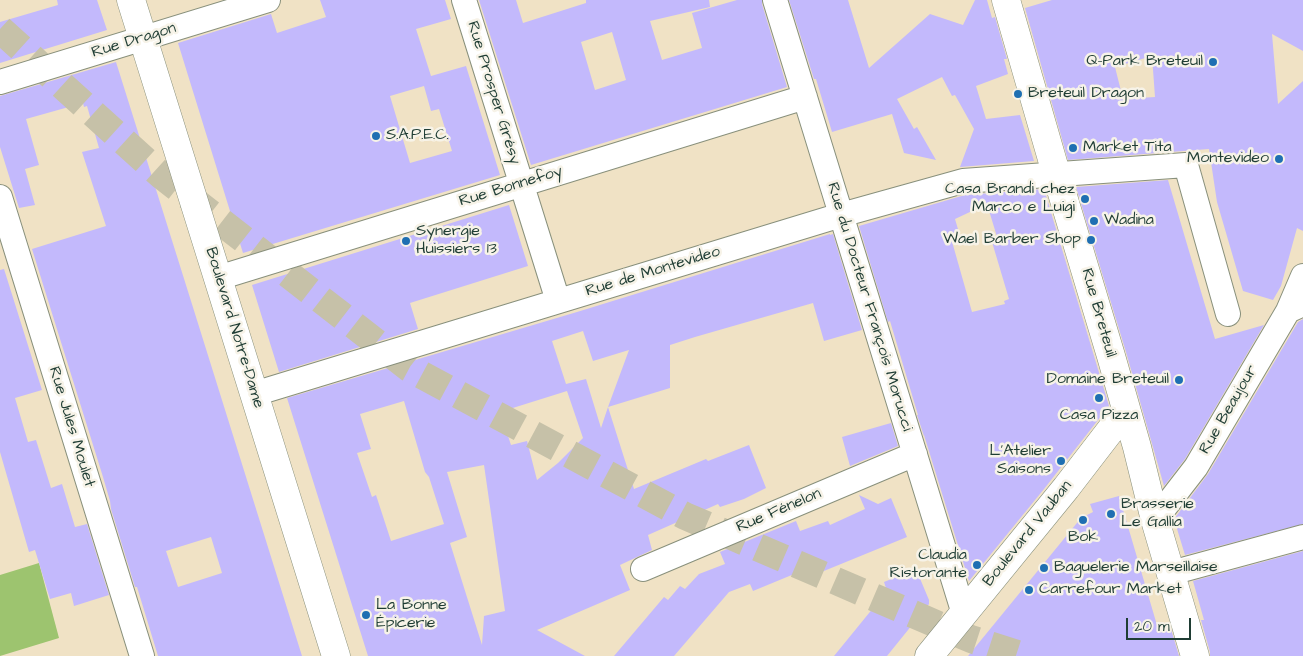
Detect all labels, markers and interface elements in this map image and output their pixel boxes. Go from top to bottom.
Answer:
street label: Rue Dragon [90,19,178,63]
street label: Rue Prosper Grésy [462,19,524,167]
place label: Q-Park Breteuil [1086,52,1203,72]
marker: Q-Park Breteuil [1207,56,1219,68]
place label: Breteuil Dragon [1028,84,1144,104]
marker: Breteuil Dragon [1012,88,1024,100]
place label: S.A.P.E.C. [386,126,449,146]
marker: S.A.P.E.C. [370,130,382,142]
place label: Market Tita [1083,138,1172,158]
marker: Market Tita [1067,142,1079,154]
place label: Montevideo [1187,149,1269,169]
marker: Montevideo [1273,153,1285,165]
street label: Rue Bonnefoy [457,162,565,212]
street label: Rue du Docteur François Morucci [822,180,916,434]
place label: Casa Brandi chez Marco e Luigi [945,180,1075,218]
marker: Casa Brandi chez Marco e Luigi [1079,193,1091,205]
place label: Wadina [1104,211,1154,231]
marker: Wadina [1088,215,1100,227]
place label: Synergie Huissiers 13 [416,222,497,260]
place label: Wael Barber Shop [943,230,1081,250]
marker: Wael Barber Shop [1085,234,1097,246]
marker: Synergie Huissiers 13 [400,235,412,247]
street label: Rue de Montevideo [583,242,723,302]
street label: Boulevard Notre-Dame [200,245,268,411]
street label: Rue Breteuil [1076,266,1120,360]
street label: Rue Beaujour [1196,362,1262,458]
street label: Rue Jules Moulet [44,365,98,489]
place label: Domaine Breteuil [1046,370,1169,390]
marker: Domaine Breteuil [1173,374,1185,386]
marker: Casa Pizza [1093,392,1105,404]
place label: Casa Pizza [1060,406,1138,426]
place label: L'Atelier Saisons [990,442,1051,480]
marker: L'Atelier Saisons [1055,455,1067,467]
street label: Boulevard Vauban [979,477,1077,591]
street label: Rue Fénelon [734,484,824,538]
place label: Brasserie Le Gallia [1121,495,1194,533]
marker: Brasserie Le Gallia [1105,508,1117,520]
marker: Bok [1077,514,1089,526]
place label: Bok [1068,528,1098,548]
place label: Claudia Ristorante [890,546,967,584]
place label: Baguelerie Marseillaise [1054,558,1218,578]
marker: Claudia Ristorante [971,559,983,571]
marker: Baguelerie Marseillaise [1038,562,1050,574]
place label: Carrefour Market [1039,580,1182,600]
marker: Carrefour Market [1023,584,1035,596]
place label: La Bonne Épicerie [376,596,447,634]
scale bar [1128,608,1193,640]
marker: La Bonne Épicerie [360,609,372,621]
text: 20 m [1134,616,1170,637]

